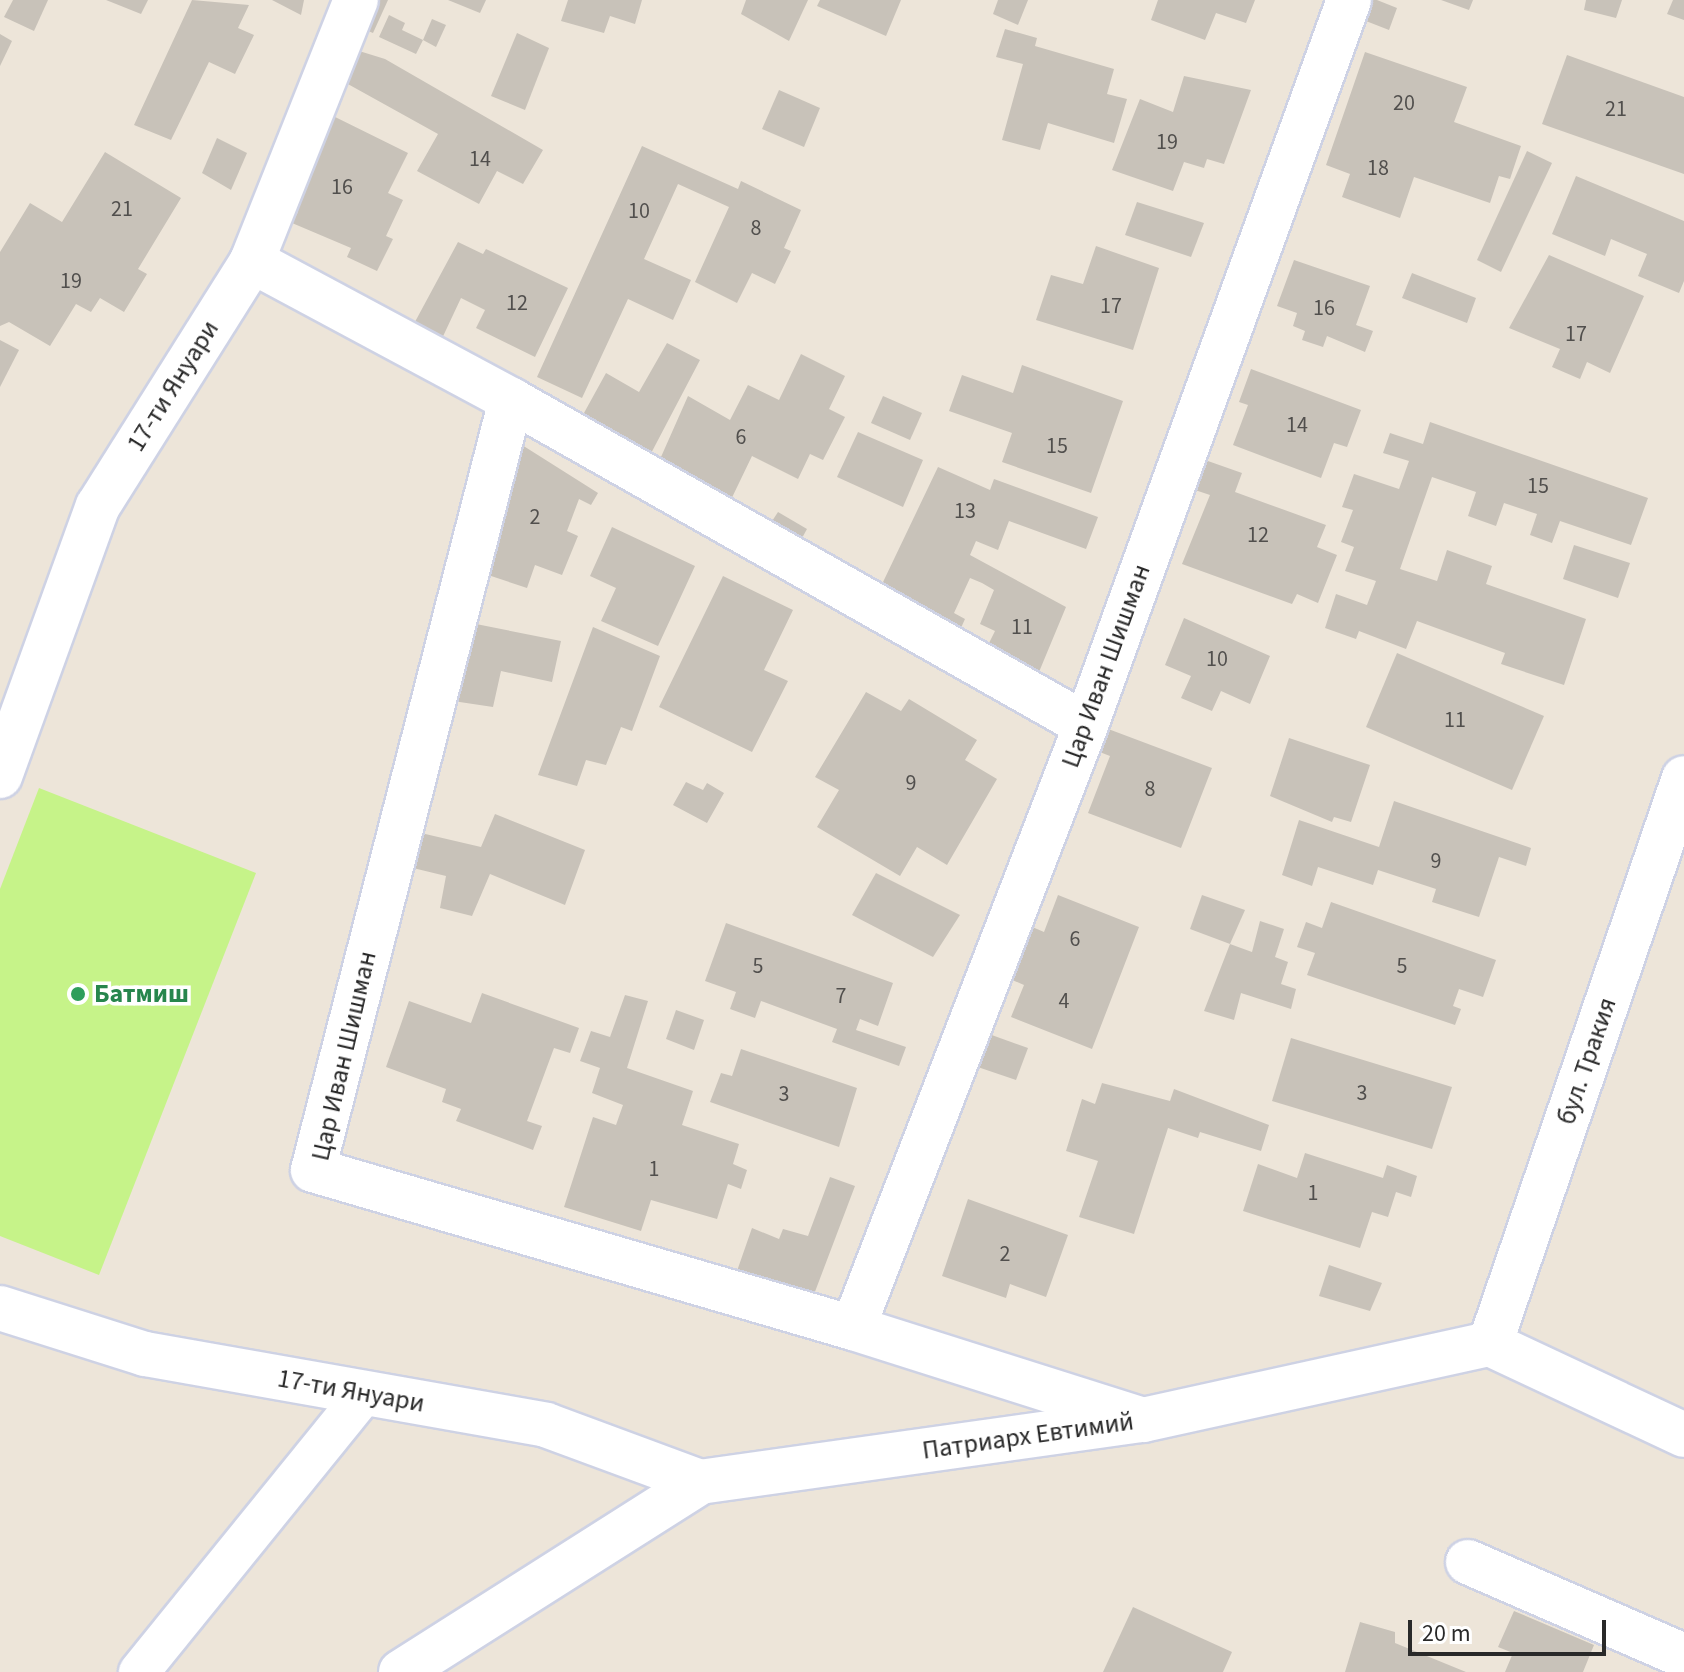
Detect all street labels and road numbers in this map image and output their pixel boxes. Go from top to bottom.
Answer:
street label: 17-ти Януари [120,315,226,457]
street label: Цар Иван Шишман [1055,560,1157,772]
street label: Цар Иван Шишман [305,948,383,1164]
street label: бул. Тракия [1551,993,1623,1129]
street label: 17-ти Януари [275,1363,427,1419]
street label: Патриарх Евтимий [920,1406,1136,1466]

